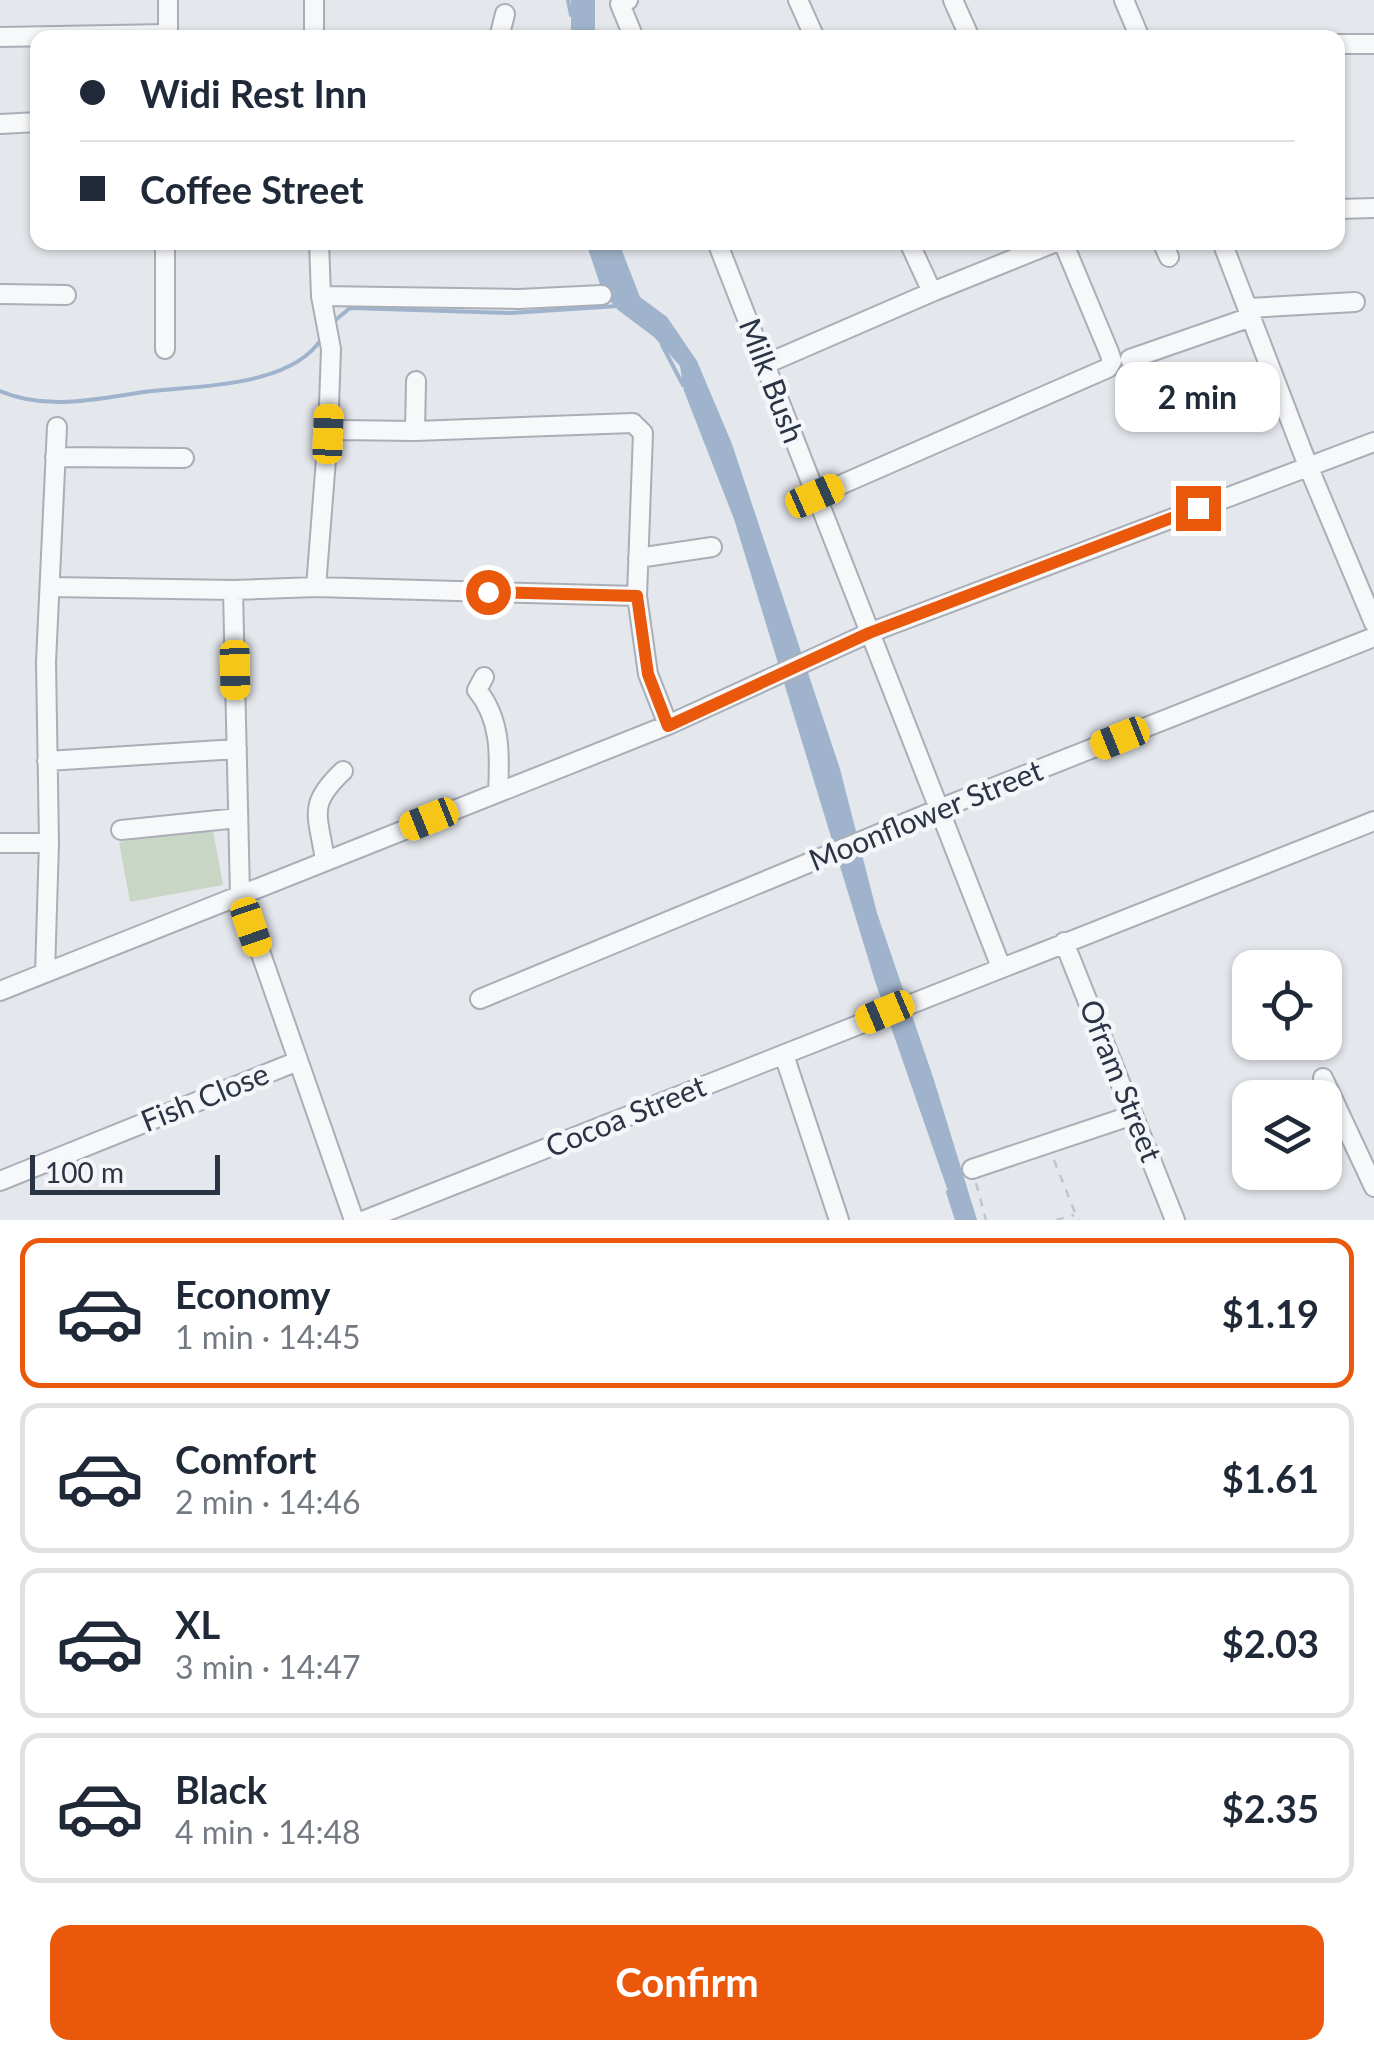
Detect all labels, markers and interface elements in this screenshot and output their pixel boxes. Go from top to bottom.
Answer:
text: Widi Rest Inn [140,70,367,116]
text: Coffee Street [140,166,364,212]
street label: Milk Bush [733,313,813,448]
callout: 2 min [1116,363,1280,433]
text: 2 min [1158,377,1237,416]
car [312,403,344,465]
car [781,470,849,522]
route end [1176,486,1221,531]
route start [466,570,511,615]
car [219,640,251,700]
car [1087,713,1153,763]
street label: Moonflower Street [803,751,1047,877]
car [396,794,462,844]
car [227,894,275,960]
map controls [1232,950,1342,1190]
button: locate [1232,950,1342,1060]
car [852,986,918,1038]
street label: Ofram Street [1073,994,1171,1167]
street label: Fish Close [135,1054,273,1138]
street label: Cocoa Street [540,1067,711,1164]
button: layers [1232,1080,1342,1190]
scale bar [30,1150,220,1194]
text: 100 m [45,1155,124,1189]
icon: car [55,1268,145,1358]
text: Economy [175,1271,330,1317]
text: $1.19 [1222,1290,1319,1336]
text: 1 min · 14:45 [175,1317,361,1356]
icon: car [55,1433,145,1523]
text: Comfort [175,1436,316,1482]
text: $1.61 [1222,1455,1319,1501]
text: 2 min · 14:46 [175,1482,361,1521]
icon: car [55,1598,145,1688]
text: XL [175,1601,220,1647]
text: $2.03 [1222,1620,1319,1666]
text: 3 min · 14:47 [175,1647,361,1686]
icon: car [55,1763,145,1853]
text: Black [175,1766,267,1812]
text: $2.35 [1222,1785,1319,1831]
text: 4 min · 14:48 [175,1812,361,1851]
button: Confirm [50,1925,1324,2040]

